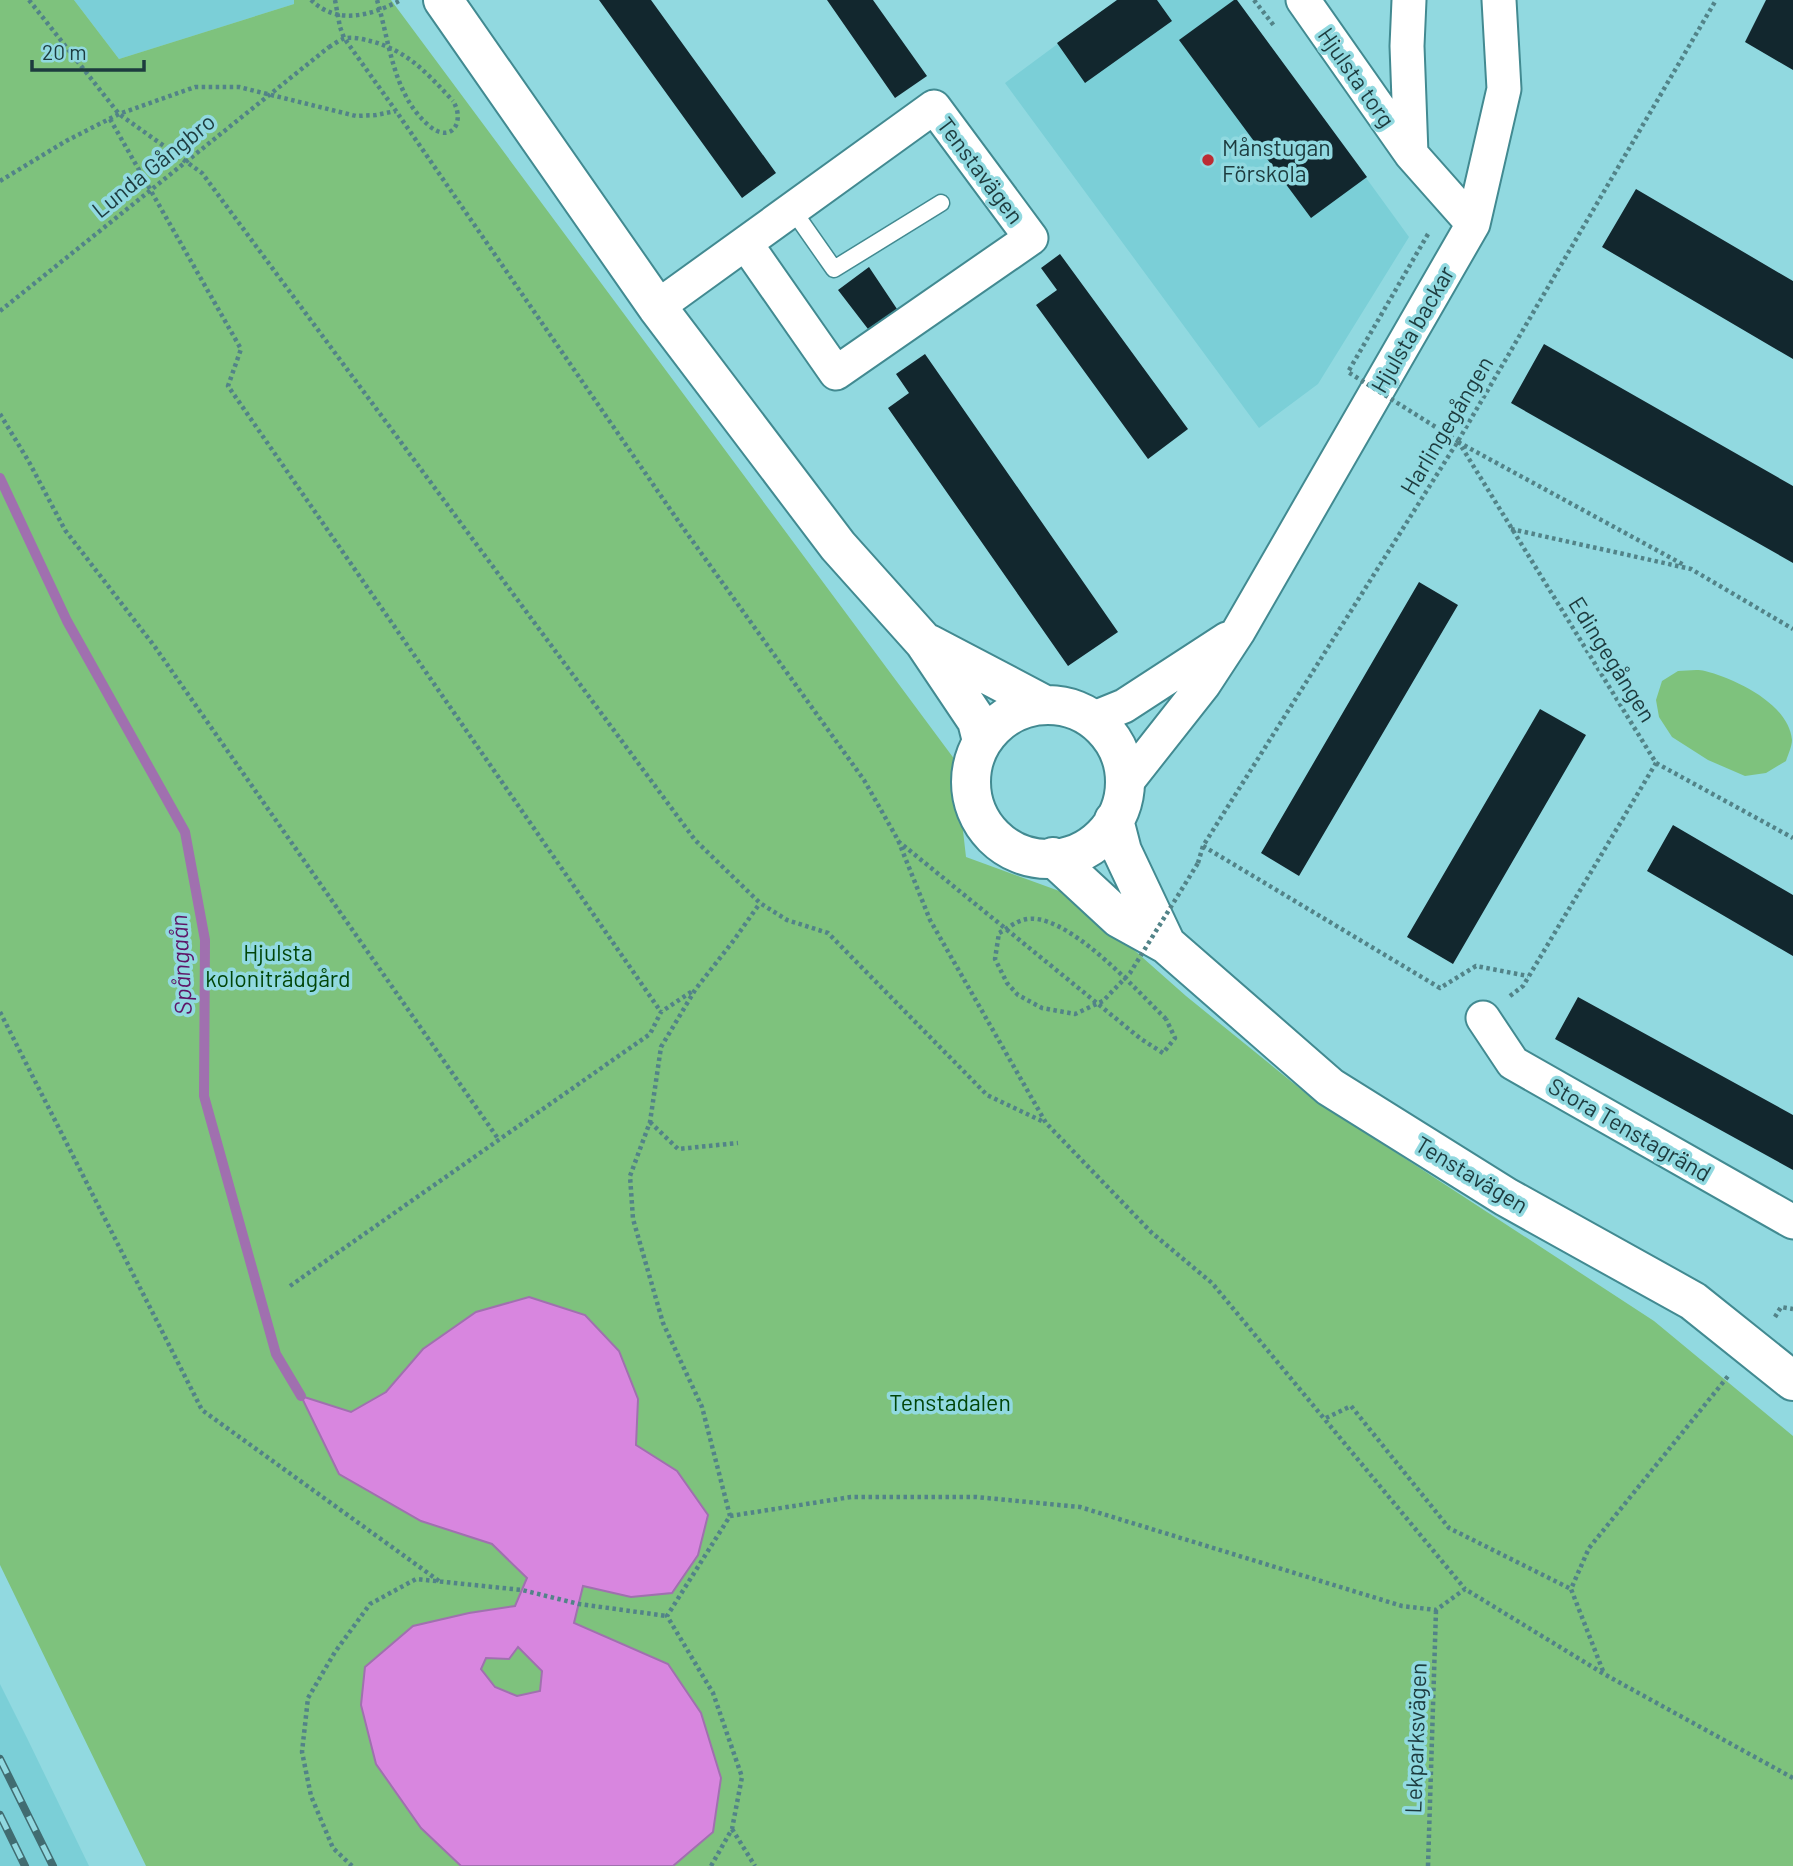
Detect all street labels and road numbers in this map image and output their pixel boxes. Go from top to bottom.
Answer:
street label: Hjulsta torg [1313,22,1401,132]
street label: Lunda Gångbro [86,107,220,223]
street label: Tenstavägen [932,111,1030,229]
street label: Hjulsta backar [1364,260,1460,397]
street label: Harlingegången [1394,351,1498,499]
street label: Edingegången [1563,591,1663,727]
street label: Stora Tenstagränd [1544,1071,1716,1187]
street label: Tenstavägen [1411,1129,1533,1219]
street label: Lekparksvägen [1398,1662,1432,1814]

